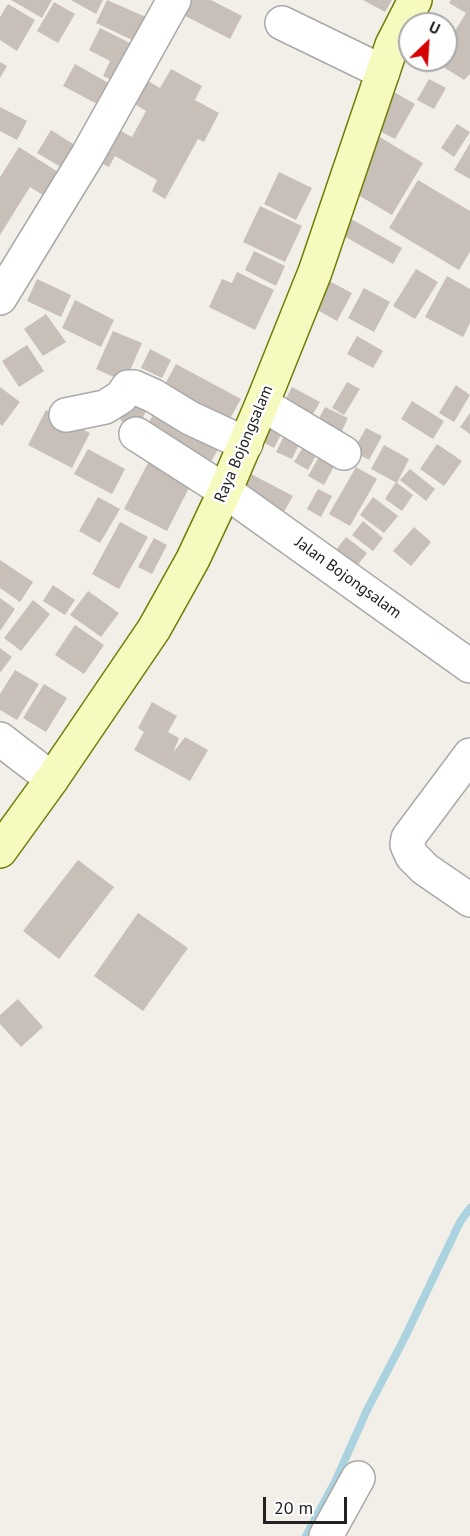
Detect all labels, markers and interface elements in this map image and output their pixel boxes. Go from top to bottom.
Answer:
north arrow [398,12,458,72]
text: U [426,16,444,39]
street label: Raya Bojongsalam [211,383,277,505]
street label: Jalan Bojongsalam [291,533,405,623]
scale bar [266,1485,350,1523]
text: 20 m [274,1496,313,1519]

